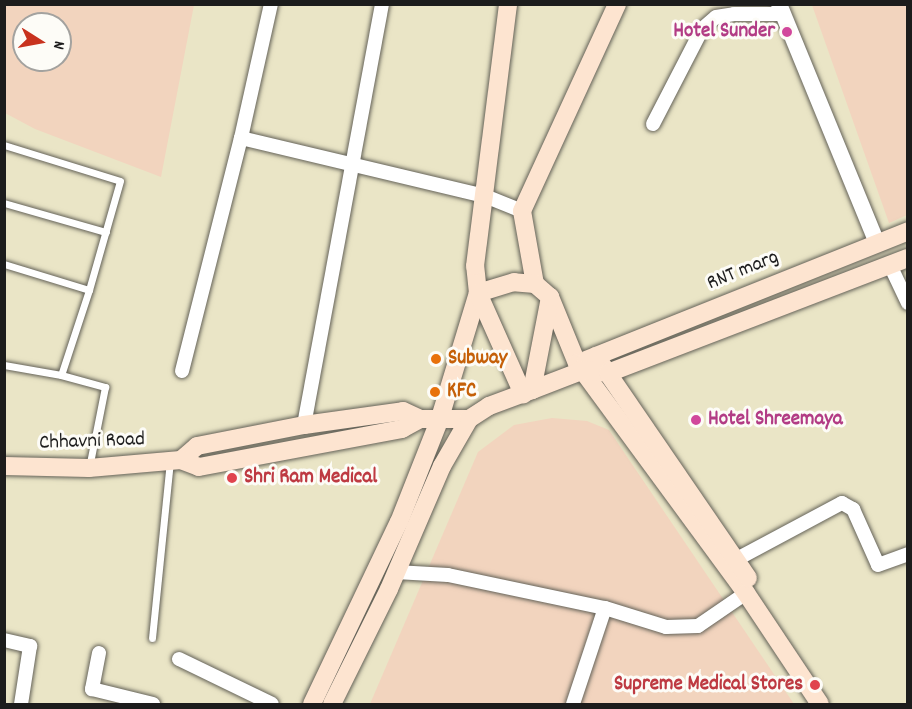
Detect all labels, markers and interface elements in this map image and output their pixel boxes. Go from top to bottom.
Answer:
north arrow [12,12,72,72]
place label: Hotel Sunder [673,19,775,45]
marker: Hotel Sunder [780,25,794,39]
text: N [46,39,70,51]
street label: RNT marg [703,245,783,297]
place label: Subway [448,346,507,372]
marker: Subway [429,352,443,366]
place label: KFC [447,379,476,405]
marker: KFC [428,385,442,399]
place label: Hotel Shreemaya [708,407,843,433]
marker: Hotel Shreemaya [689,413,703,427]
street label: Chhavni Road [39,428,145,456]
place label: Shri Ram Medical [244,465,377,491]
marker: Shri Ram Medical [225,471,239,485]
place label: Supreme Medical Stores [614,672,803,698]
marker: Supreme Medical Stores [808,678,822,692]

